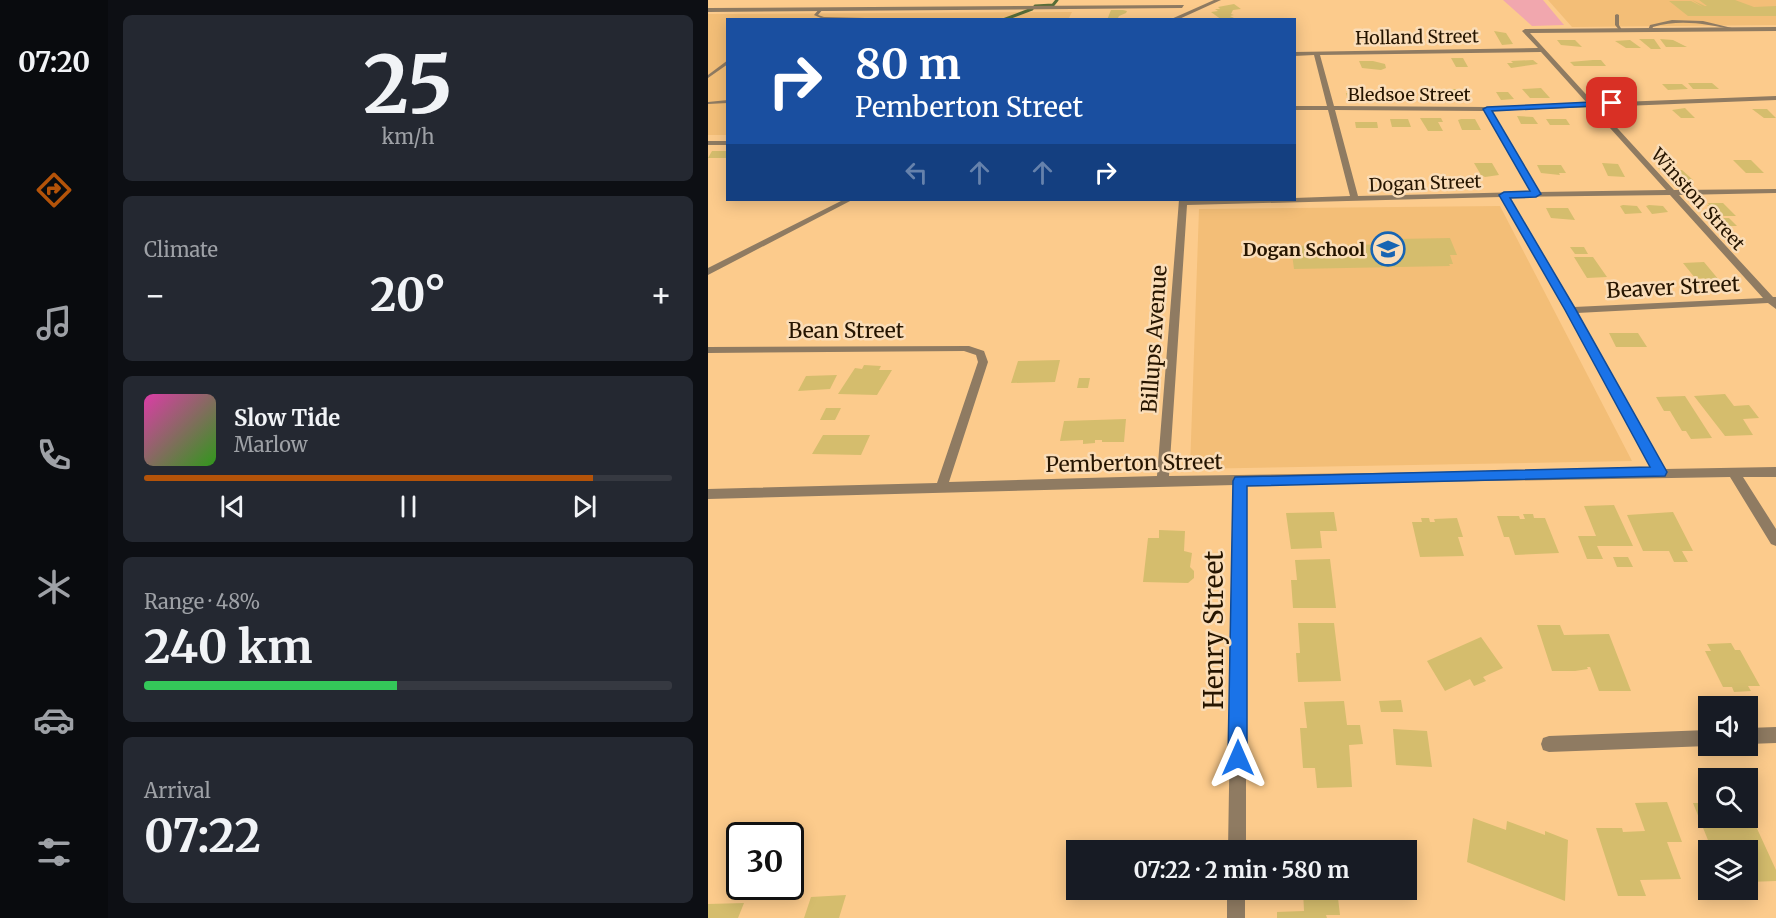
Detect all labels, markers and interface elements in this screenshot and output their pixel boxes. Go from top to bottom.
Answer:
street label: Holland Street [1355,24,1479,50]
text: 25 [363,36,453,134]
text: 80 m [855,38,961,90]
icon: right [756,42,834,120]
text: 07:20 [18,45,90,79]
pin [1586,77,1637,128]
street label: Bledsoe Street [1347,83,1471,106]
icon: arrive [1595,86,1628,119]
text: Pemberton Street [855,90,1083,124]
text: km/h [382,124,434,149]
street label: Winston Street [1646,143,1750,255]
icon: left [900,156,933,189]
icon: ahead [963,156,996,189]
icon: ahead [1026,156,1059,189]
icon: right [1089,156,1122,189]
icon: directions [33,169,75,211]
street label: Dogan Street [1368,170,1482,196]
school or university icon: Dogan School [1370,231,1406,267]
text: Climate [144,237,218,262]
place label: Dogan School [1243,238,1365,261]
street label: Billups Avenue [1135,264,1173,414]
text: 20° [370,267,446,323]
street label: Beaver Street [1606,270,1740,304]
text: − [144,275,166,316]
text: + [650,275,672,316]
icon: music [33,302,75,344]
street label: Bean Street [788,317,904,344]
text: Slow Tide [234,404,340,432]
text: Marlow [234,432,308,457]
icon: phone [33,434,75,476]
street label: Pemberton Street [1045,448,1223,478]
icon: previous [216,490,249,523]
icon: pause [392,490,425,523]
icon: next [568,490,601,523]
street label: Henry Street [1197,551,1230,709]
icon: climate [33,566,75,608]
text: Range · 48% [144,589,260,614]
text: 240 km [144,619,313,675]
map controls [1698,696,1758,900]
button: sound [1698,696,1758,756]
icon: car [33,699,75,741]
position arrow [1206,726,1270,790]
button: search [1698,768,1758,828]
text: Arrival [144,778,211,803]
text: 07:22 [144,808,261,864]
speed limit sign: 30 [726,822,804,900]
icon: filters [33,831,75,873]
button: layers [1698,840,1758,900]
text: 07:22 · 2 min · 580 m [1134,856,1349,884]

